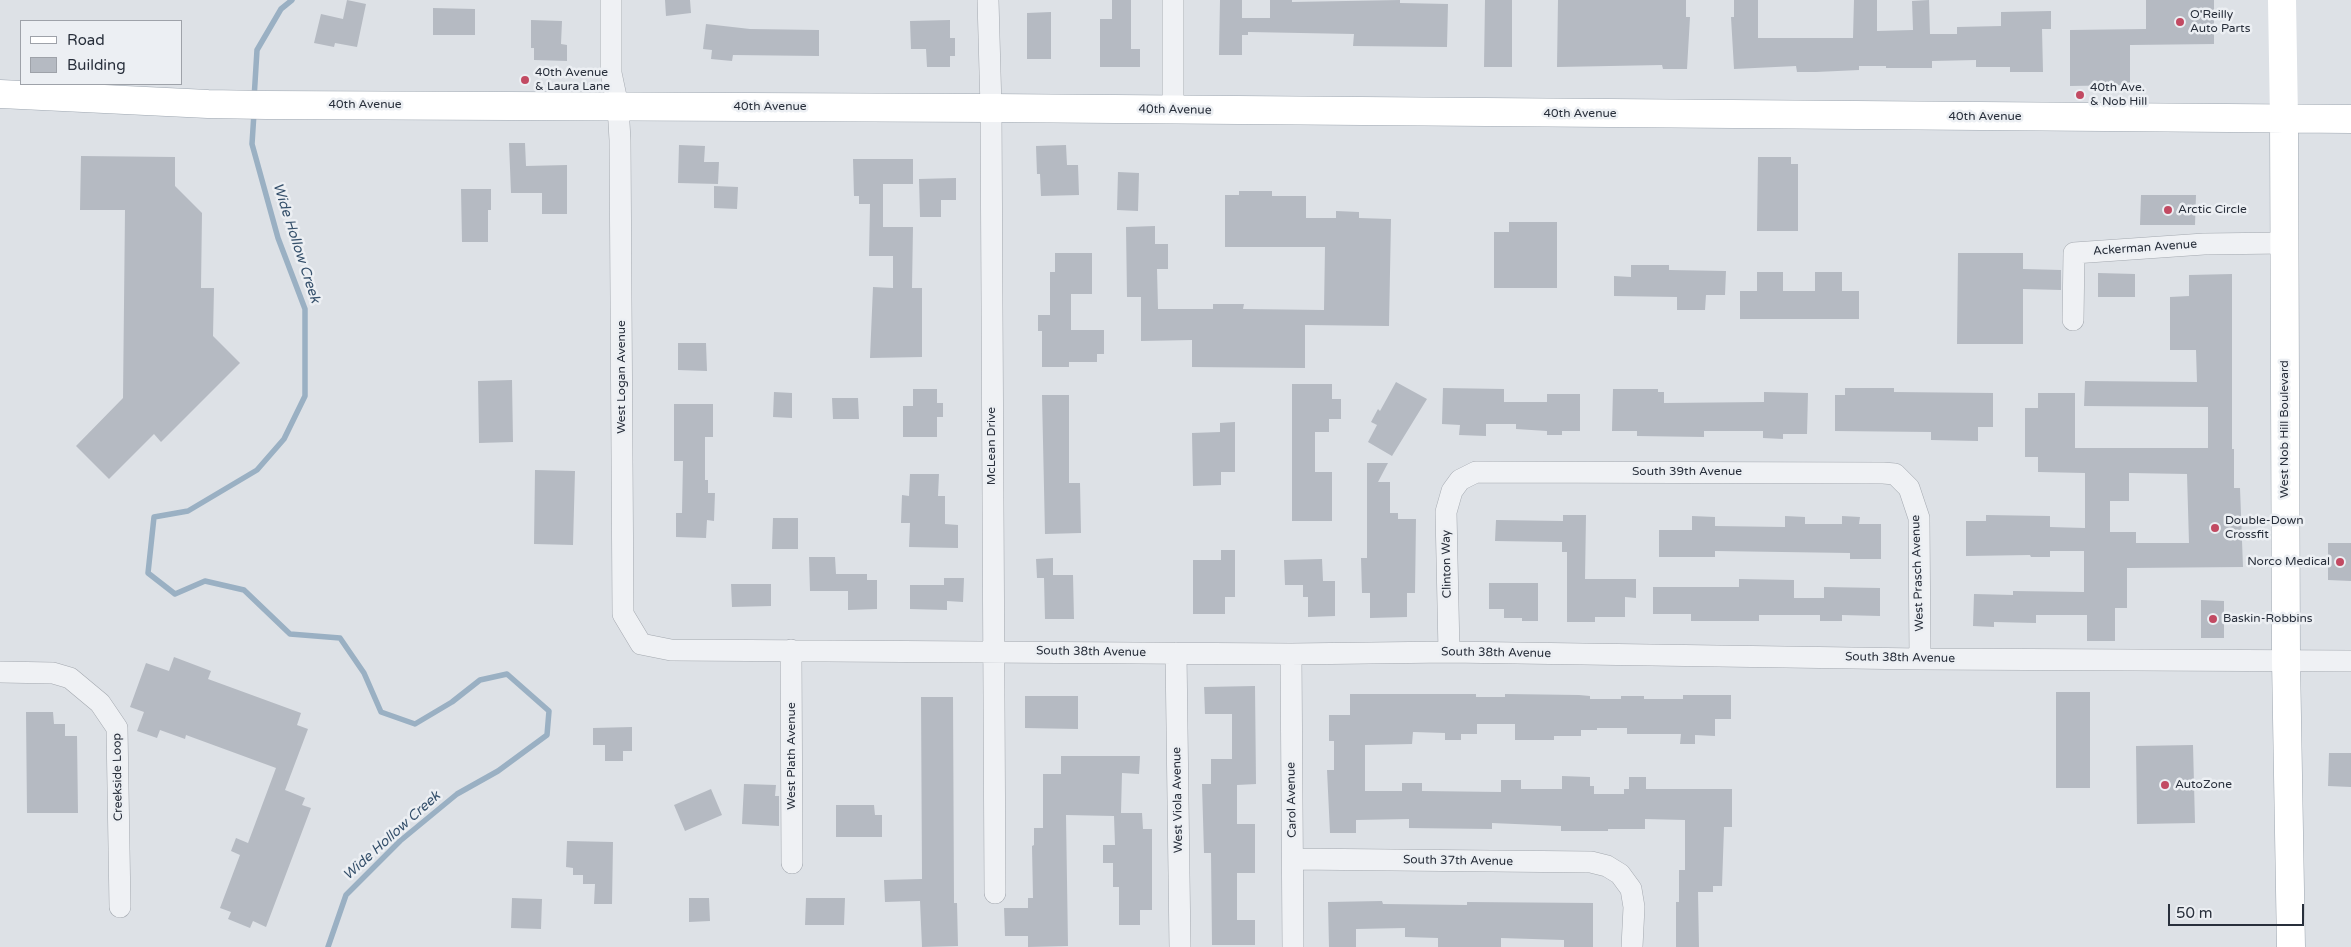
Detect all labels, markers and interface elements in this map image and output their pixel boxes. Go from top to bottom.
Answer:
place label: O'Reilly Auto Parts [2190,8,2250,36]
marker: O'Reilly Auto Parts [2174,16,2186,28]
legend [20,20,182,85]
text: Road [67,31,105,49]
text: Building [67,56,126,74]
place label: 40th Avenue & Laura Lane [535,66,610,94]
marker: 40th Avenue & Laura Lane [519,74,531,86]
place label: 40th Ave. & Nob Hill [2090,81,2147,109]
marker: 40th Ave. & Nob Hill [2074,89,2086,101]
street label: 40th Avenue [328,98,402,112]
street label: 40th Avenue [733,100,807,114]
street label: 40th Avenue [1138,102,1212,118]
street label: 40th Avenue [1543,107,1617,121]
street label: 40th Avenue [1948,110,2022,124]
water label: Wide Hollow Creek [269,181,323,305]
place label: Arctic Circle [2178,203,2247,217]
marker: Arctic Circle [2162,204,2174,216]
street label: Ackerman Avenue [2093,237,2197,259]
street label: West Logan Avenue [615,320,629,434]
street label: West Nob Hill Boulevard [2278,360,2292,498]
street label: McLean Drive [985,407,999,485]
street label: South 39th Avenue [1632,465,1742,479]
street label: West Prasch Avenue [1909,514,1927,632]
place label: Double-Down Crossfit [2225,514,2303,542]
marker: Double-Down Crossfit [2209,522,2221,534]
street label: Clinton Way [1439,530,1455,598]
place label: Norco Medical [2247,555,2330,569]
marker: Norco Medical [2334,556,2346,568]
place label: Baskin-Robbins [2223,612,2313,626]
marker: Baskin-Robbins [2207,613,2219,625]
street label: South 38th Avenue [1036,644,1146,660]
street label: South 38th Avenue [1441,645,1551,661]
street label: South 38th Avenue [1845,650,1955,666]
street label: West Plath Avenue [785,702,799,810]
street label: Creekside Loop [110,733,126,821]
street label: West Viola Avenue [1170,747,1186,853]
street label: Carol Avenue [1284,762,1300,838]
place label: AutoZone [2175,778,2232,792]
marker: AutoZone [2159,779,2171,791]
water label: Wide Hollow Creek [340,788,444,884]
street label: South 37th Avenue [1403,853,1513,869]
scale bar [2171,894,2307,926]
text: 50 m [2176,904,2213,922]

